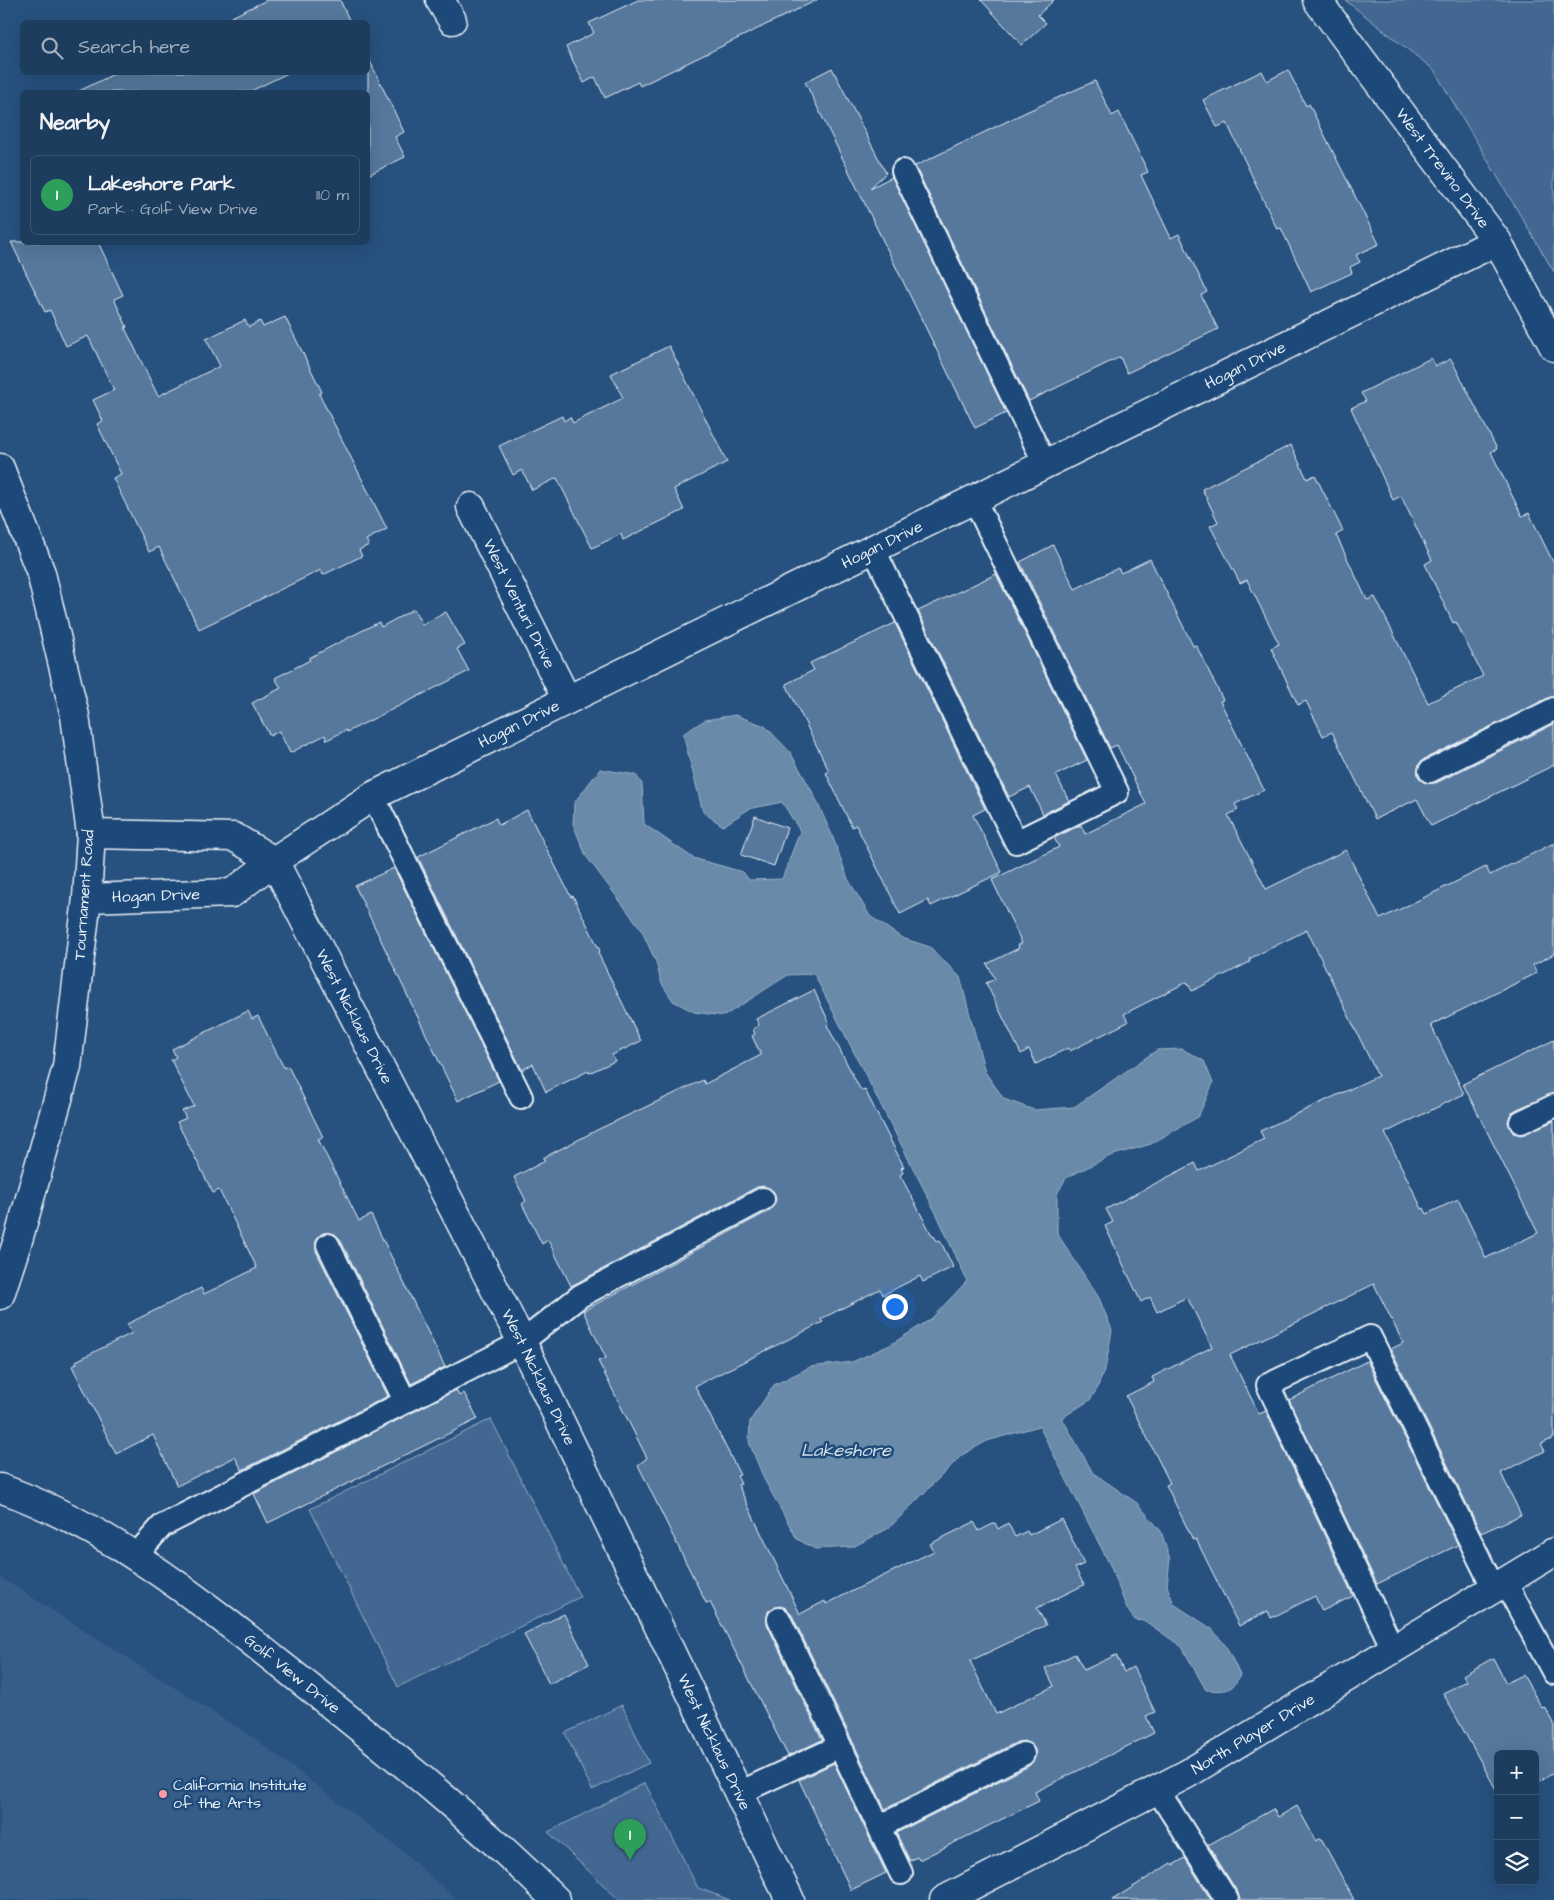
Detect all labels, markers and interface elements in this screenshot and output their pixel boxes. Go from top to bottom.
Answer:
search box [20,20,370,75]
icon: search [38,34,66,62]
text: Search here [78,34,190,61]
street label: West Trevino Drive [1391,104,1495,233]
text: Nearby [40,108,110,137]
text: Lakeshore Park [88,171,235,198]
text: 1 [56,184,58,206]
text: 110 m [316,184,349,206]
text: Park · Golf View Drive [88,198,258,220]
street label: Hogan Drive [1201,336,1290,395]
street label: Hogan Drive [838,515,927,574]
street label: West Venturi Drive [478,535,561,673]
street label: Hogan Drive [475,694,564,753]
street label: Tournament Road [68,829,100,961]
street label: Hogan Drive [112,883,201,908]
street label: West Nicklaus Drive [310,945,398,1088]
your location [882,1294,908,1320]
street label: West Nicklaus Drive [496,1305,581,1449]
water label: Lakeshore [801,1438,892,1463]
street label: Golf View Drive [239,1629,345,1719]
street label: West Nicklaus Drive [672,1670,756,1814]
street label: North Player Drive [1187,1688,1319,1780]
map controls [1494,1750,1539,1885]
button: + [1494,1750,1539,1795]
place label: California Institute of the Arts [173,1774,307,1814]
marker: California Institute of the Arts [157,1788,169,1800]
button: − [1494,1795,1539,1840]
pin: 1 [614,1819,646,1860]
button: layers [1494,1840,1539,1885]

